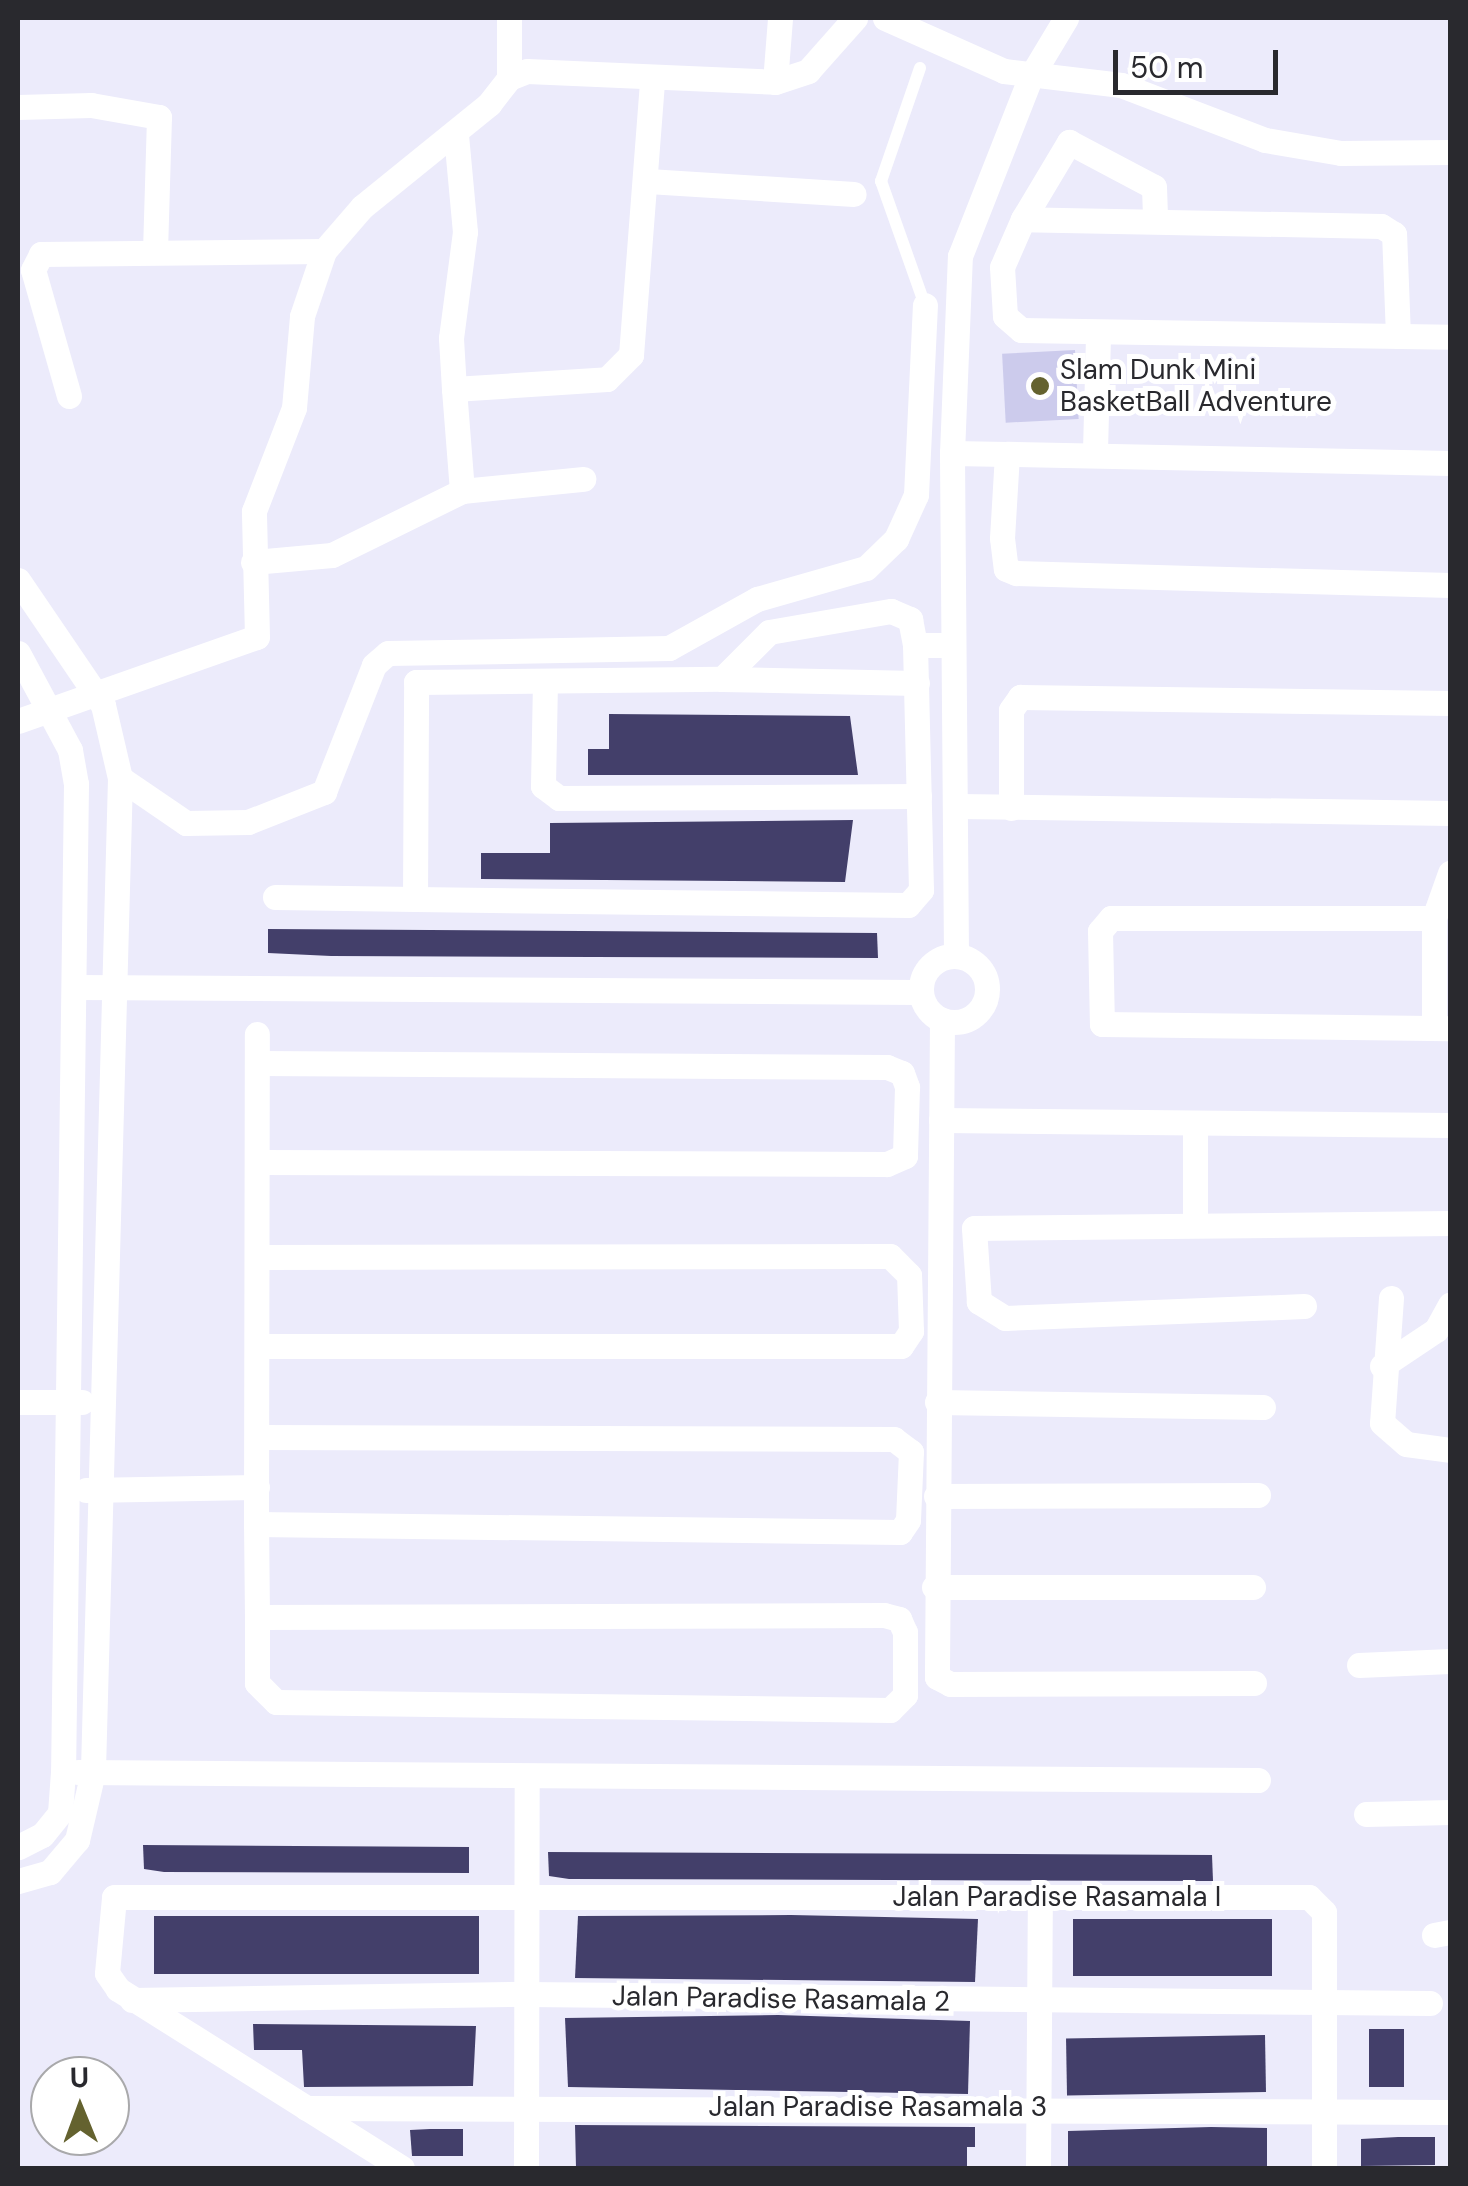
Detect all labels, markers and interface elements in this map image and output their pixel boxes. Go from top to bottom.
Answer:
scale bar [1118,30,1283,92]
text: 50 m [1130,48,1204,87]
place label: Slam Dunk Mini BasketBall Adventure [1060,353,1332,419]
marker: Slam Dunk Mini BasketBall Adventure [1029,375,1051,397]
street label: Jalan Paradise Rasamala I [893,1880,1221,1914]
street label: Jalan Paradise Rasamala 2 [612,1979,950,2019]
north arrow [30,2056,130,2156]
text: U [70,2059,89,2096]
street label: Jalan Paradise Rasamala 3 [709,2090,1047,2124]

